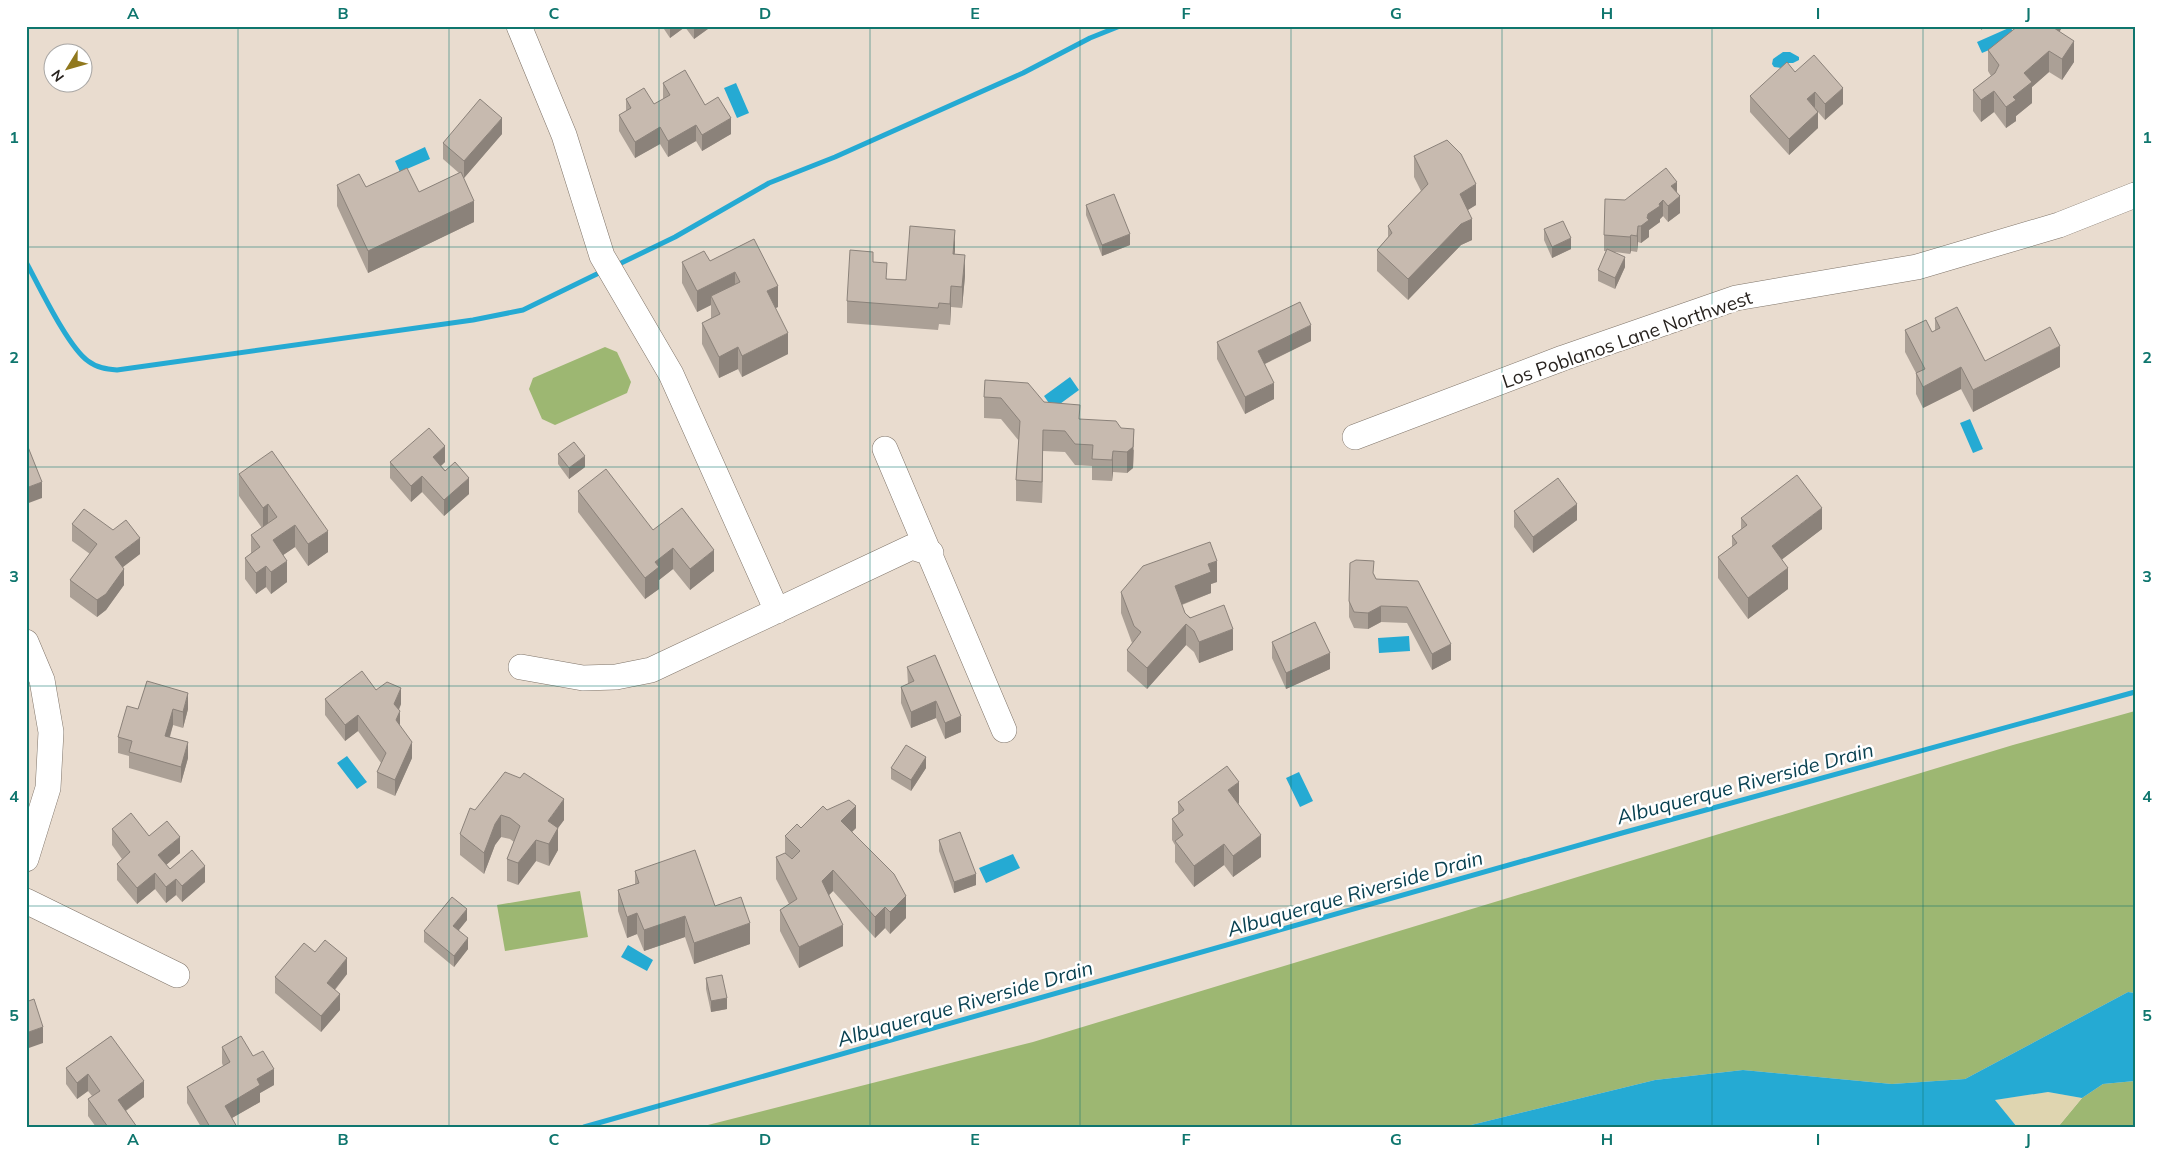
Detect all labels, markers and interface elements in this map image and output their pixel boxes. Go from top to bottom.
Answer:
text: A [127,3,139,23]
text: B [337,3,349,23]
text: C [549,3,560,23]
text: D [759,3,771,23]
text: E [970,3,980,23]
text: F [1181,3,1191,23]
text: G [1390,3,1402,23]
text: H [1601,3,1613,23]
text: I [1816,3,1820,23]
text: J [2025,3,2031,23]
north arrow [42,42,92,92]
text: N [47,66,68,85]
text: 1 [9,127,19,147]
text: 1 [2142,127,2152,147]
street label: Los Poblanos Lane Northwest [1499,285,1756,393]
text: 2 [9,347,19,367]
text: 2 [2142,347,2152,367]
text: 3 [9,566,19,586]
text: 3 [2142,566,2152,586]
water label: Albuquerque Riverside Drain [1613,737,1876,830]
text: 4 [9,786,19,806]
text: 4 [2142,786,2152,806]
water label: Albuquerque Riverside Drain [1223,845,1486,942]
water label: Albuquerque Riverside Drain [833,955,1096,1052]
text: 5 [9,1005,19,1025]
text: 5 [2142,1005,2152,1025]
text: A [127,1129,139,1149]
text: B [337,1129,349,1149]
text: C [549,1129,560,1149]
text: D [759,1129,771,1149]
text: E [970,1129,980,1149]
text: F [1181,1129,1191,1149]
text: G [1390,1129,1402,1149]
text: H [1601,1129,1613,1149]
text: I [1816,1129,1820,1149]
text: J [2025,1129,2031,1149]

